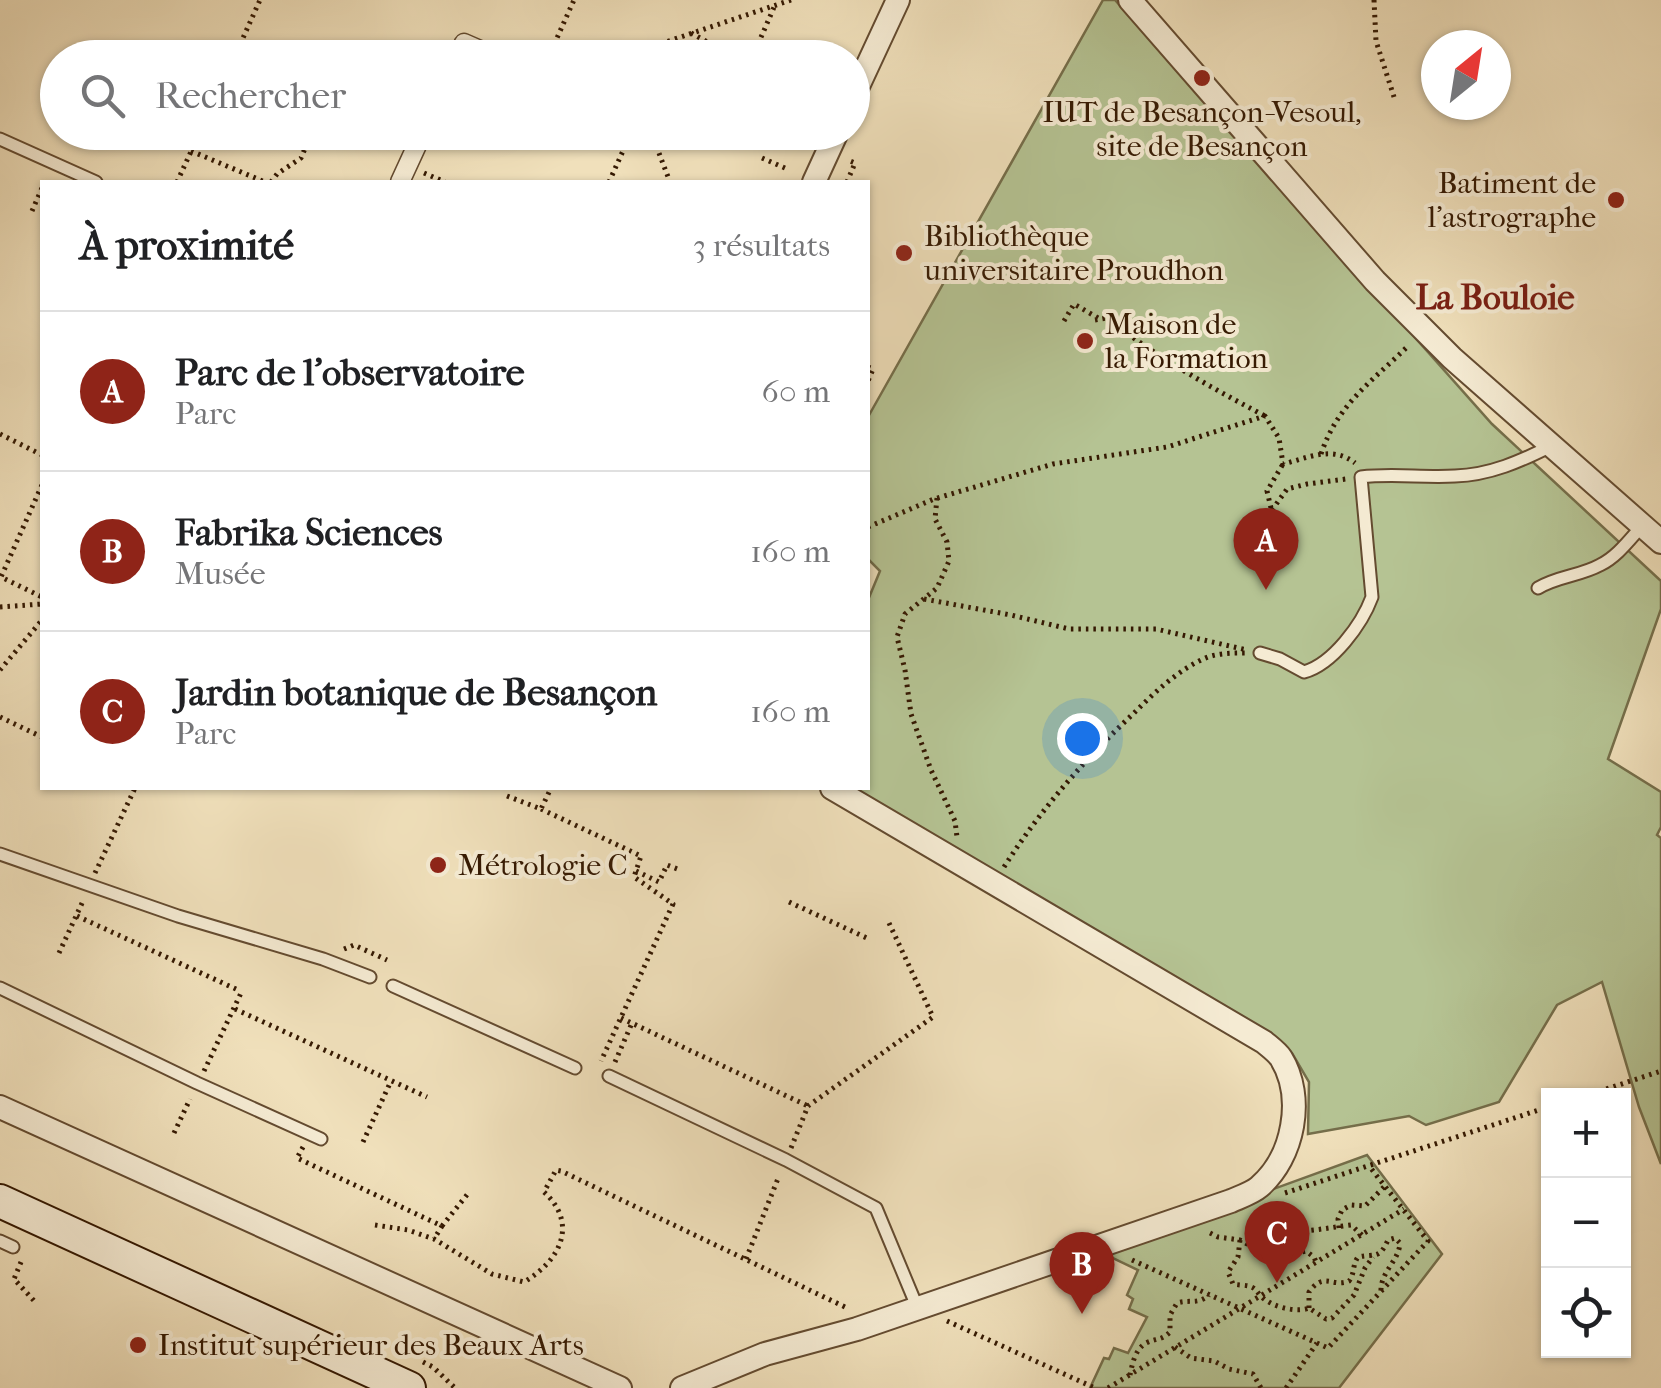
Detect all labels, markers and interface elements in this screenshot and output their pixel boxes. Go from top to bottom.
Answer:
north arrow [1421,30,1511,120]
search box [40,40,870,150]
marker: IUT de Besançon-Vesoul, site de Besançon [1191,67,1213,89]
icon: search [75,68,130,123]
text: Rechercher [155,73,346,118]
place label: IUT de Besançon-Vesoul, site de Besançon [1042,95,1362,164]
place label: Batiment de l'astrographe [1427,166,1596,235]
marker: Batiment de l'astrographe [1605,189,1627,211]
place label: Bibliothèque universitaire Proudhon [923,219,1224,288]
text: À proximité [80,221,294,270]
text: 3 résultats [693,227,830,264]
marker: Bibliothèque universitaire Proudhon [893,242,915,264]
district label: La Bouloie [1415,277,1575,318]
place label: Maison de la Formation [1104,307,1269,376]
marker: Maison de la Formation [1074,330,1096,352]
text: Parc de l'observatoire [175,350,525,395]
text: A [102,373,123,410]
text: 60 m [762,373,830,410]
text: Parc [175,395,236,432]
pin: A [1234,508,1298,590]
text: Fabrika Sciences [175,510,443,555]
text: B [102,533,123,570]
text: 160 m [750,533,830,570]
text: Musée [175,555,266,592]
text: Jardin botanique de Besançon [175,670,657,715]
text: C [102,693,123,730]
text: 160 m [750,693,830,730]
your location [1057,713,1108,764]
text: Parc [175,715,236,752]
place label: Métrologie C [458,848,628,883]
marker: Métrologie C [427,854,449,876]
map controls [1541,1088,1631,1358]
button: + [1541,1088,1631,1178]
button: − [1541,1178,1631,1268]
pin: C [1244,1200,1310,1283]
pin: B [1050,1232,1114,1314]
button: locate [1541,1268,1631,1358]
place label: Institut supérieur des Beaux Arts [158,1328,584,1363]
marker: Institut supérieur des Beaux Arts [127,1334,149,1356]

